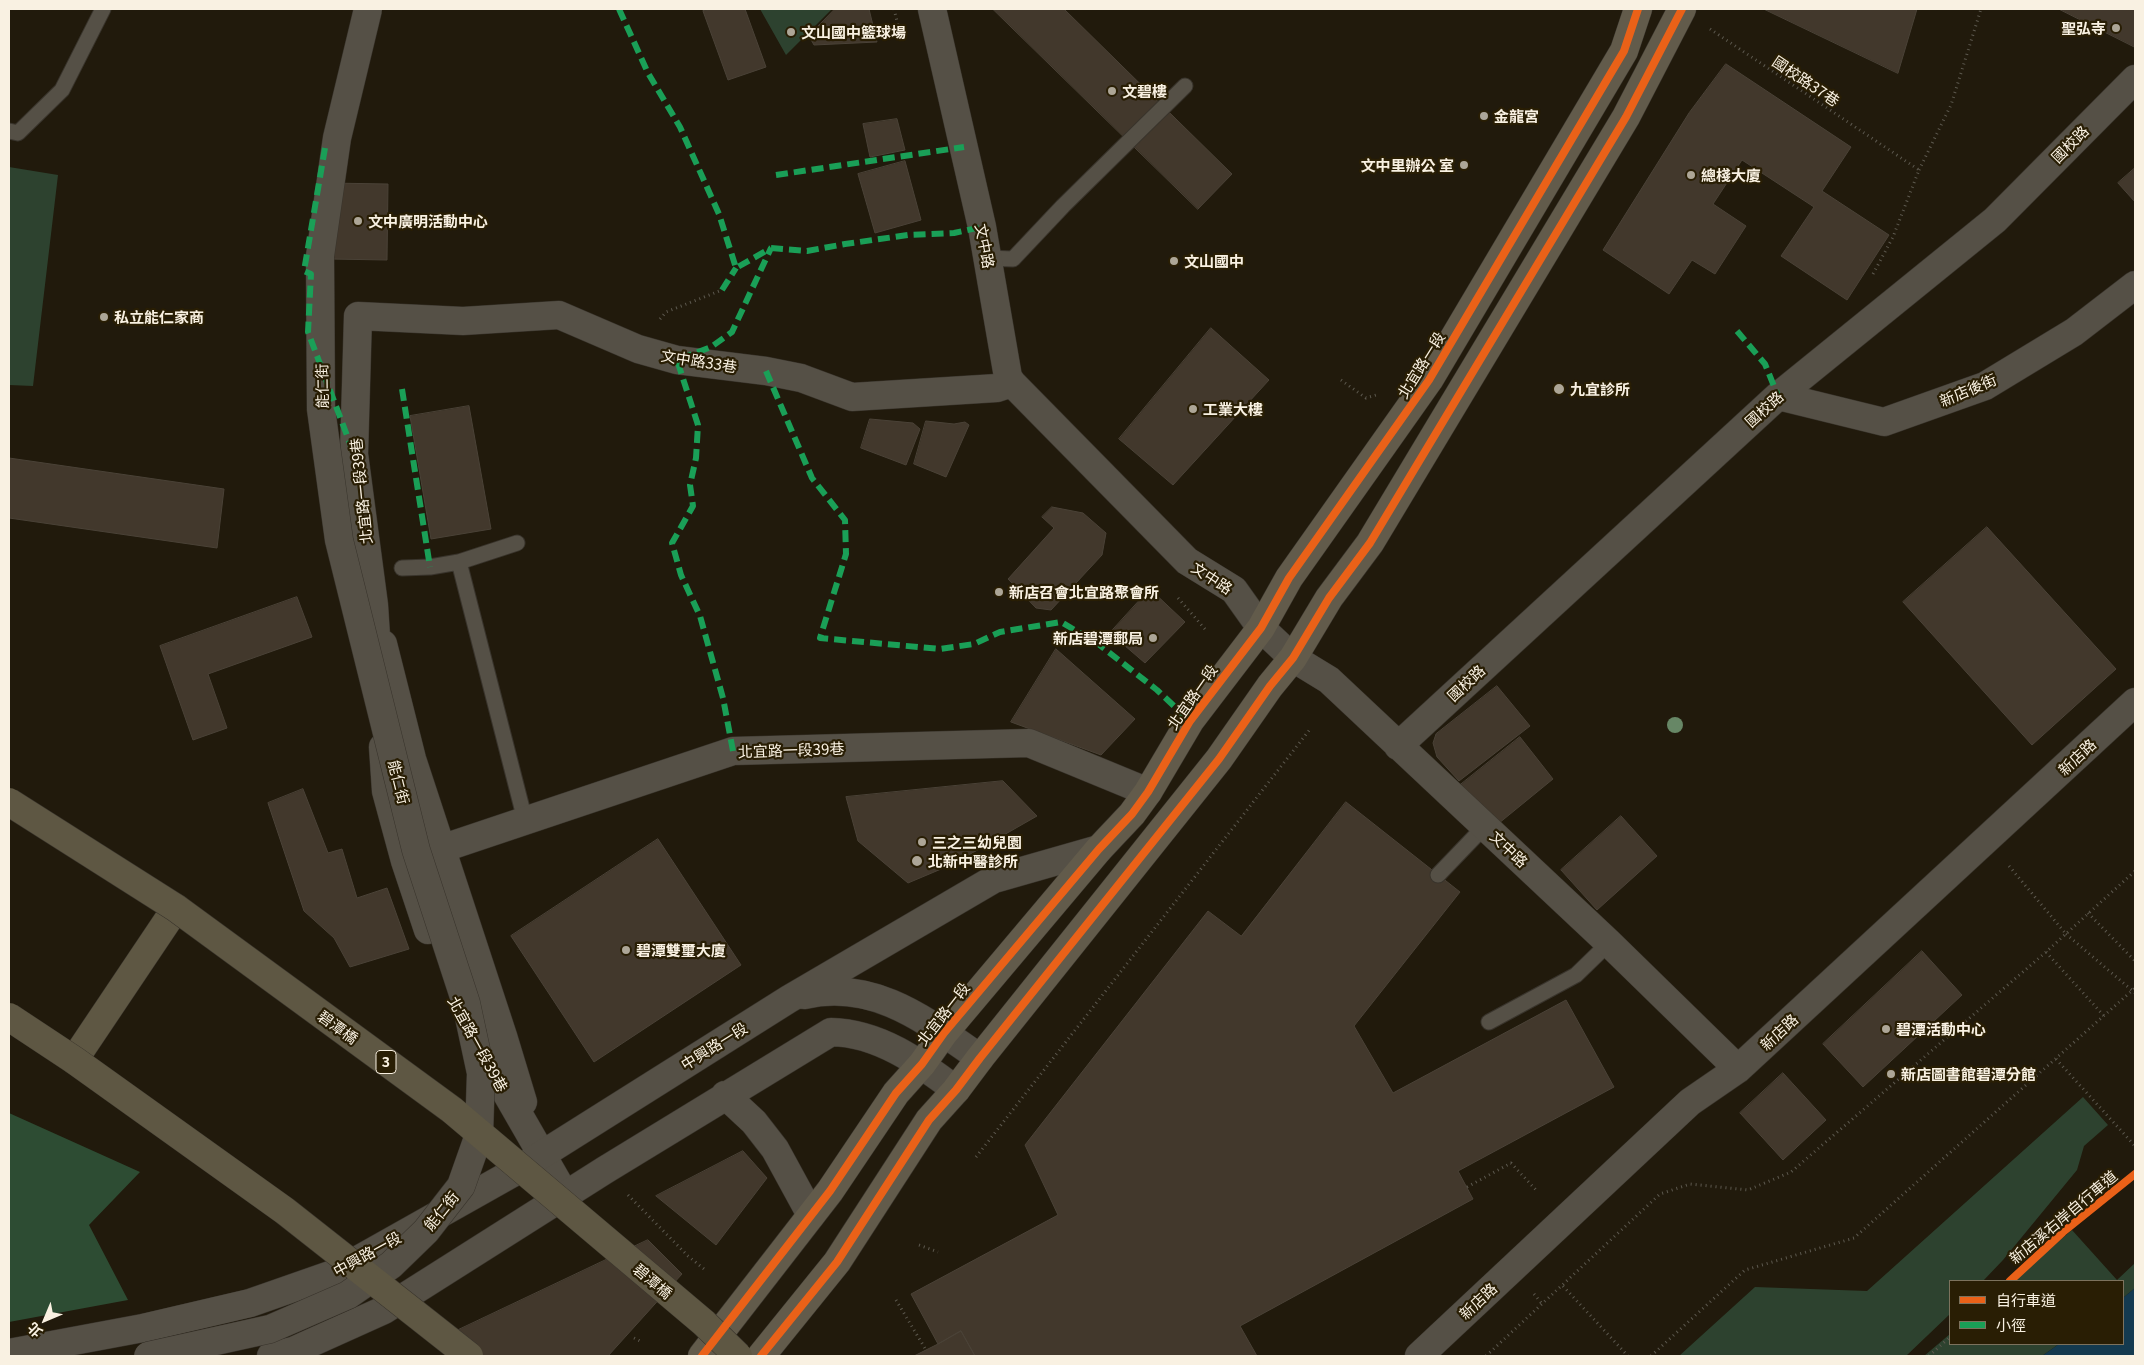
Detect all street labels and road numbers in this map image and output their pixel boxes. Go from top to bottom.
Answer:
street label: 國校路37巷 [1769,52,1843,110]
street label: 國校路 [2048,122,2092,166]
street label: 文中路 [972,222,998,270]
street label: 北宜路一段 [1393,328,1449,402]
street label: 文中路33巷 [660,346,738,376]
street label: 能仁街 [313,363,331,409]
street label: 新店後街 [1937,370,1999,410]
street label: 國校路 [1741,387,1787,431]
street label: 北宜路一段39巷 [346,437,376,545]
street label: 文中路 [1188,558,1236,598]
street label: 北宜路一段 [1163,661,1221,733]
street label: 國校路 [1443,661,1489,705]
street label: 新店路 [2054,735,2100,779]
street label: 北宜路一段39巷 [737,739,845,761]
street label: 能仁街 [385,758,413,806]
street label: 文中路 [1486,827,1532,871]
street label: 北宜路一段 [913,979,973,1049]
street label: 北宜路一段39巷 [444,993,512,1095]
street label: 碧潭橋 [315,1006,361,1048]
street label: 新店路 [1756,1010,1802,1054]
street label: 中興路一段 [677,1018,751,1074]
road number: 3 [376,1050,396,1074]
street label: 新店溪右岸自行車道 [2006,1167,2120,1267]
street label: 能仁街 [420,1188,462,1234]
street label: 中興路一段 [330,1228,404,1280]
street label: 碧潭橋 [630,1260,676,1302]
street label: 新店路 [1455,1279,1501,1323]

